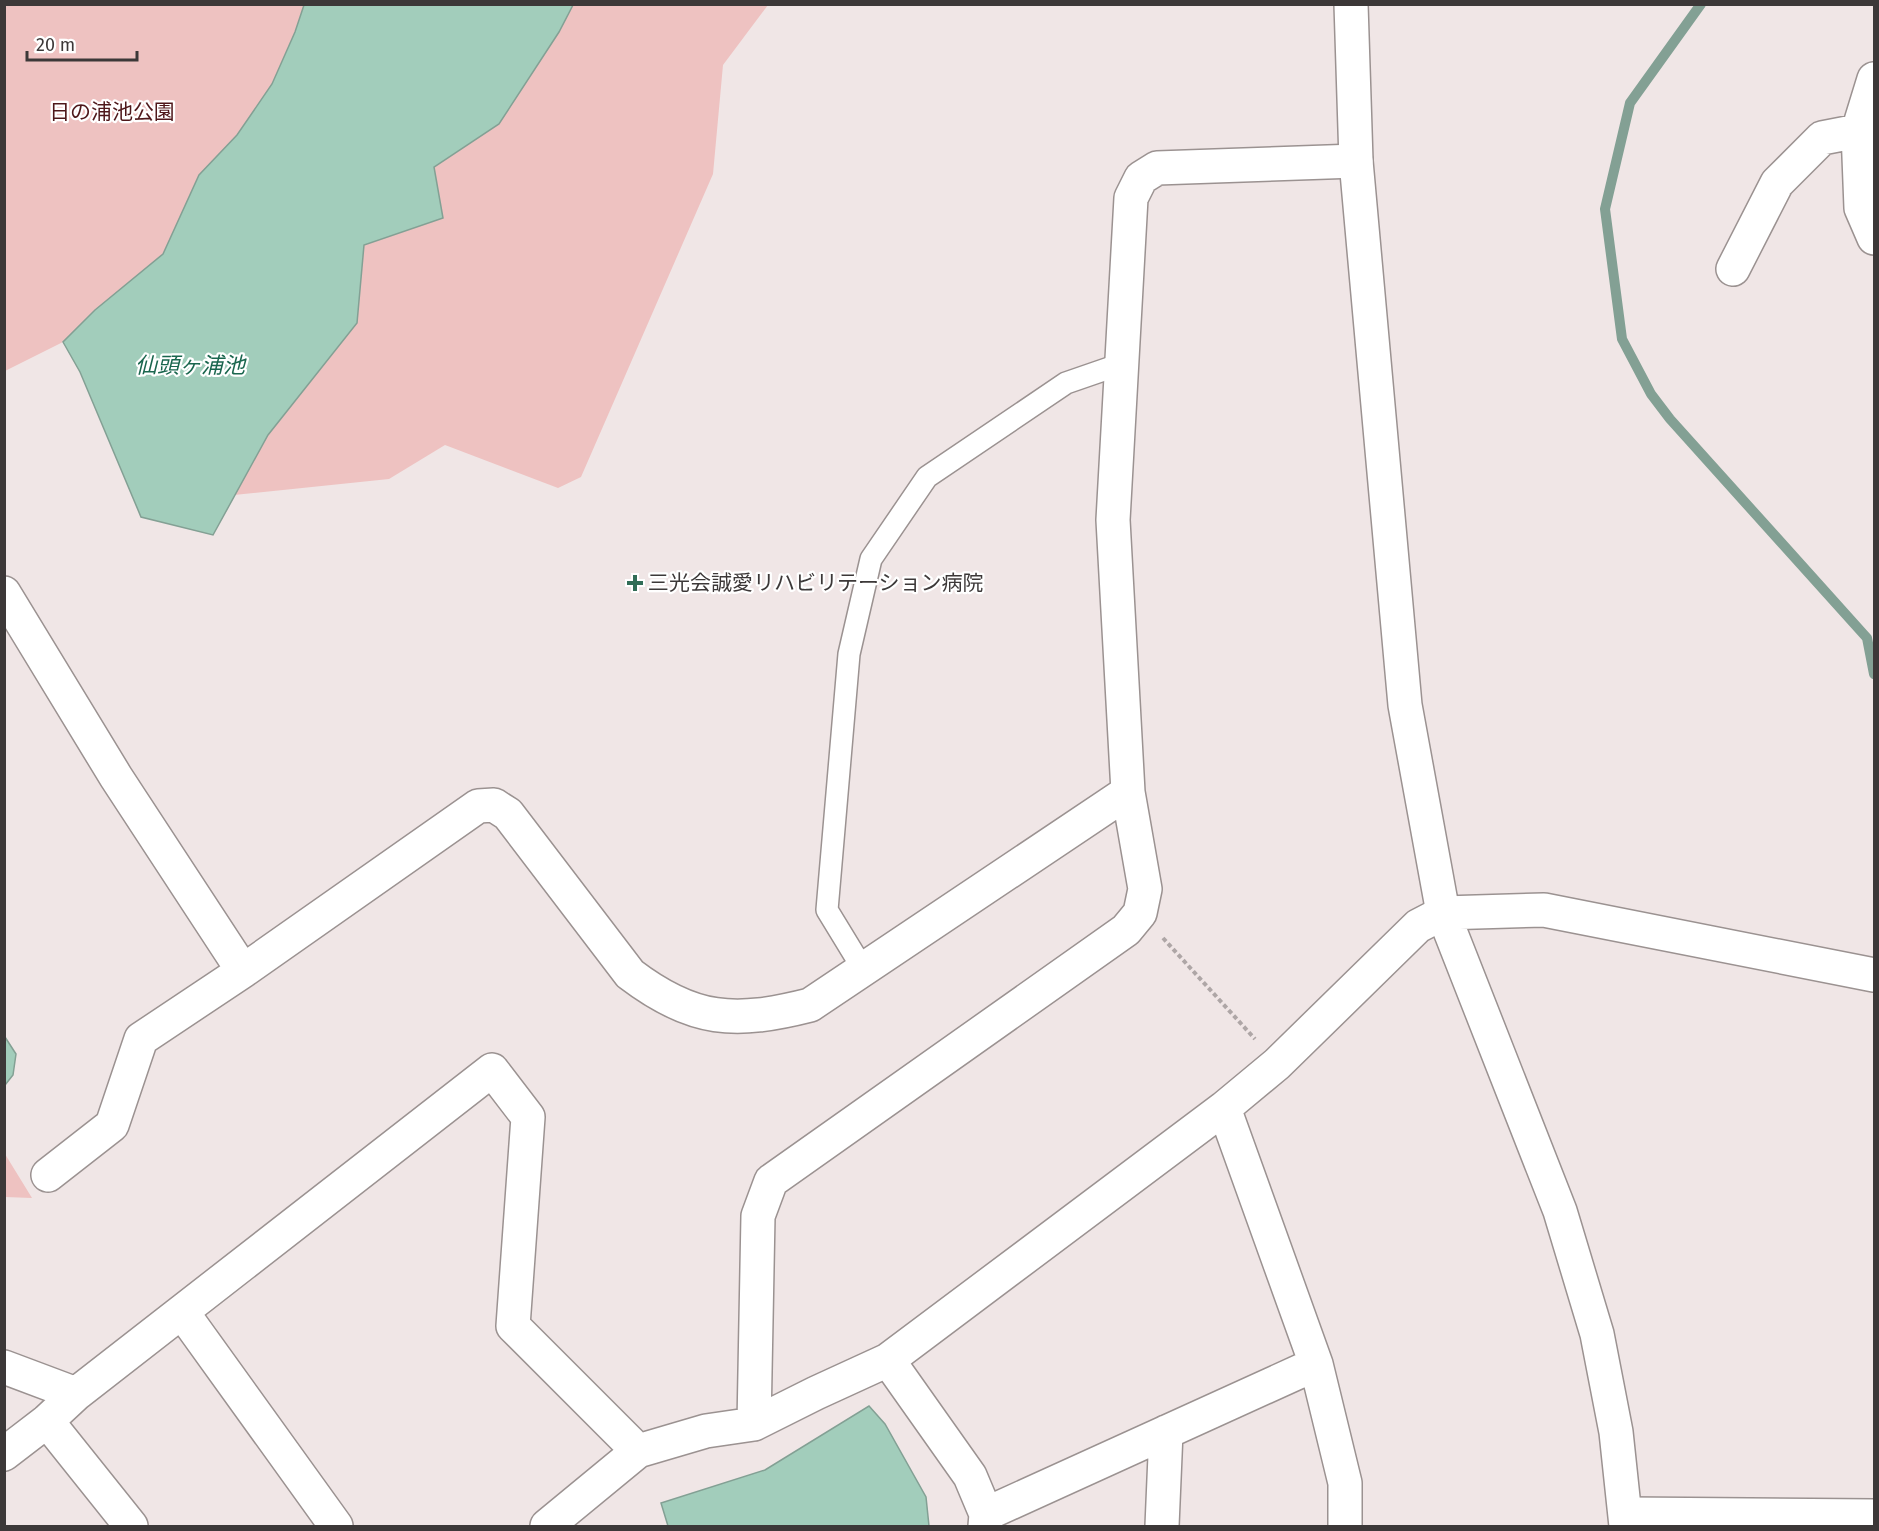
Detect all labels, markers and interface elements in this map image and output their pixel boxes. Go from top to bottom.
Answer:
scale bar [27,24,136,62]
text: 20 m [36,34,75,56]
park label: 日の浦池公園 [49,99,175,125]
water label: 仙頭ヶ浦池 [135,352,247,379]
place label: 三光会誠愛リハビリテーション病院 [648,570,984,596]
marker: 三光会誠愛リハビリテーション病院 [626,574,644,592]

